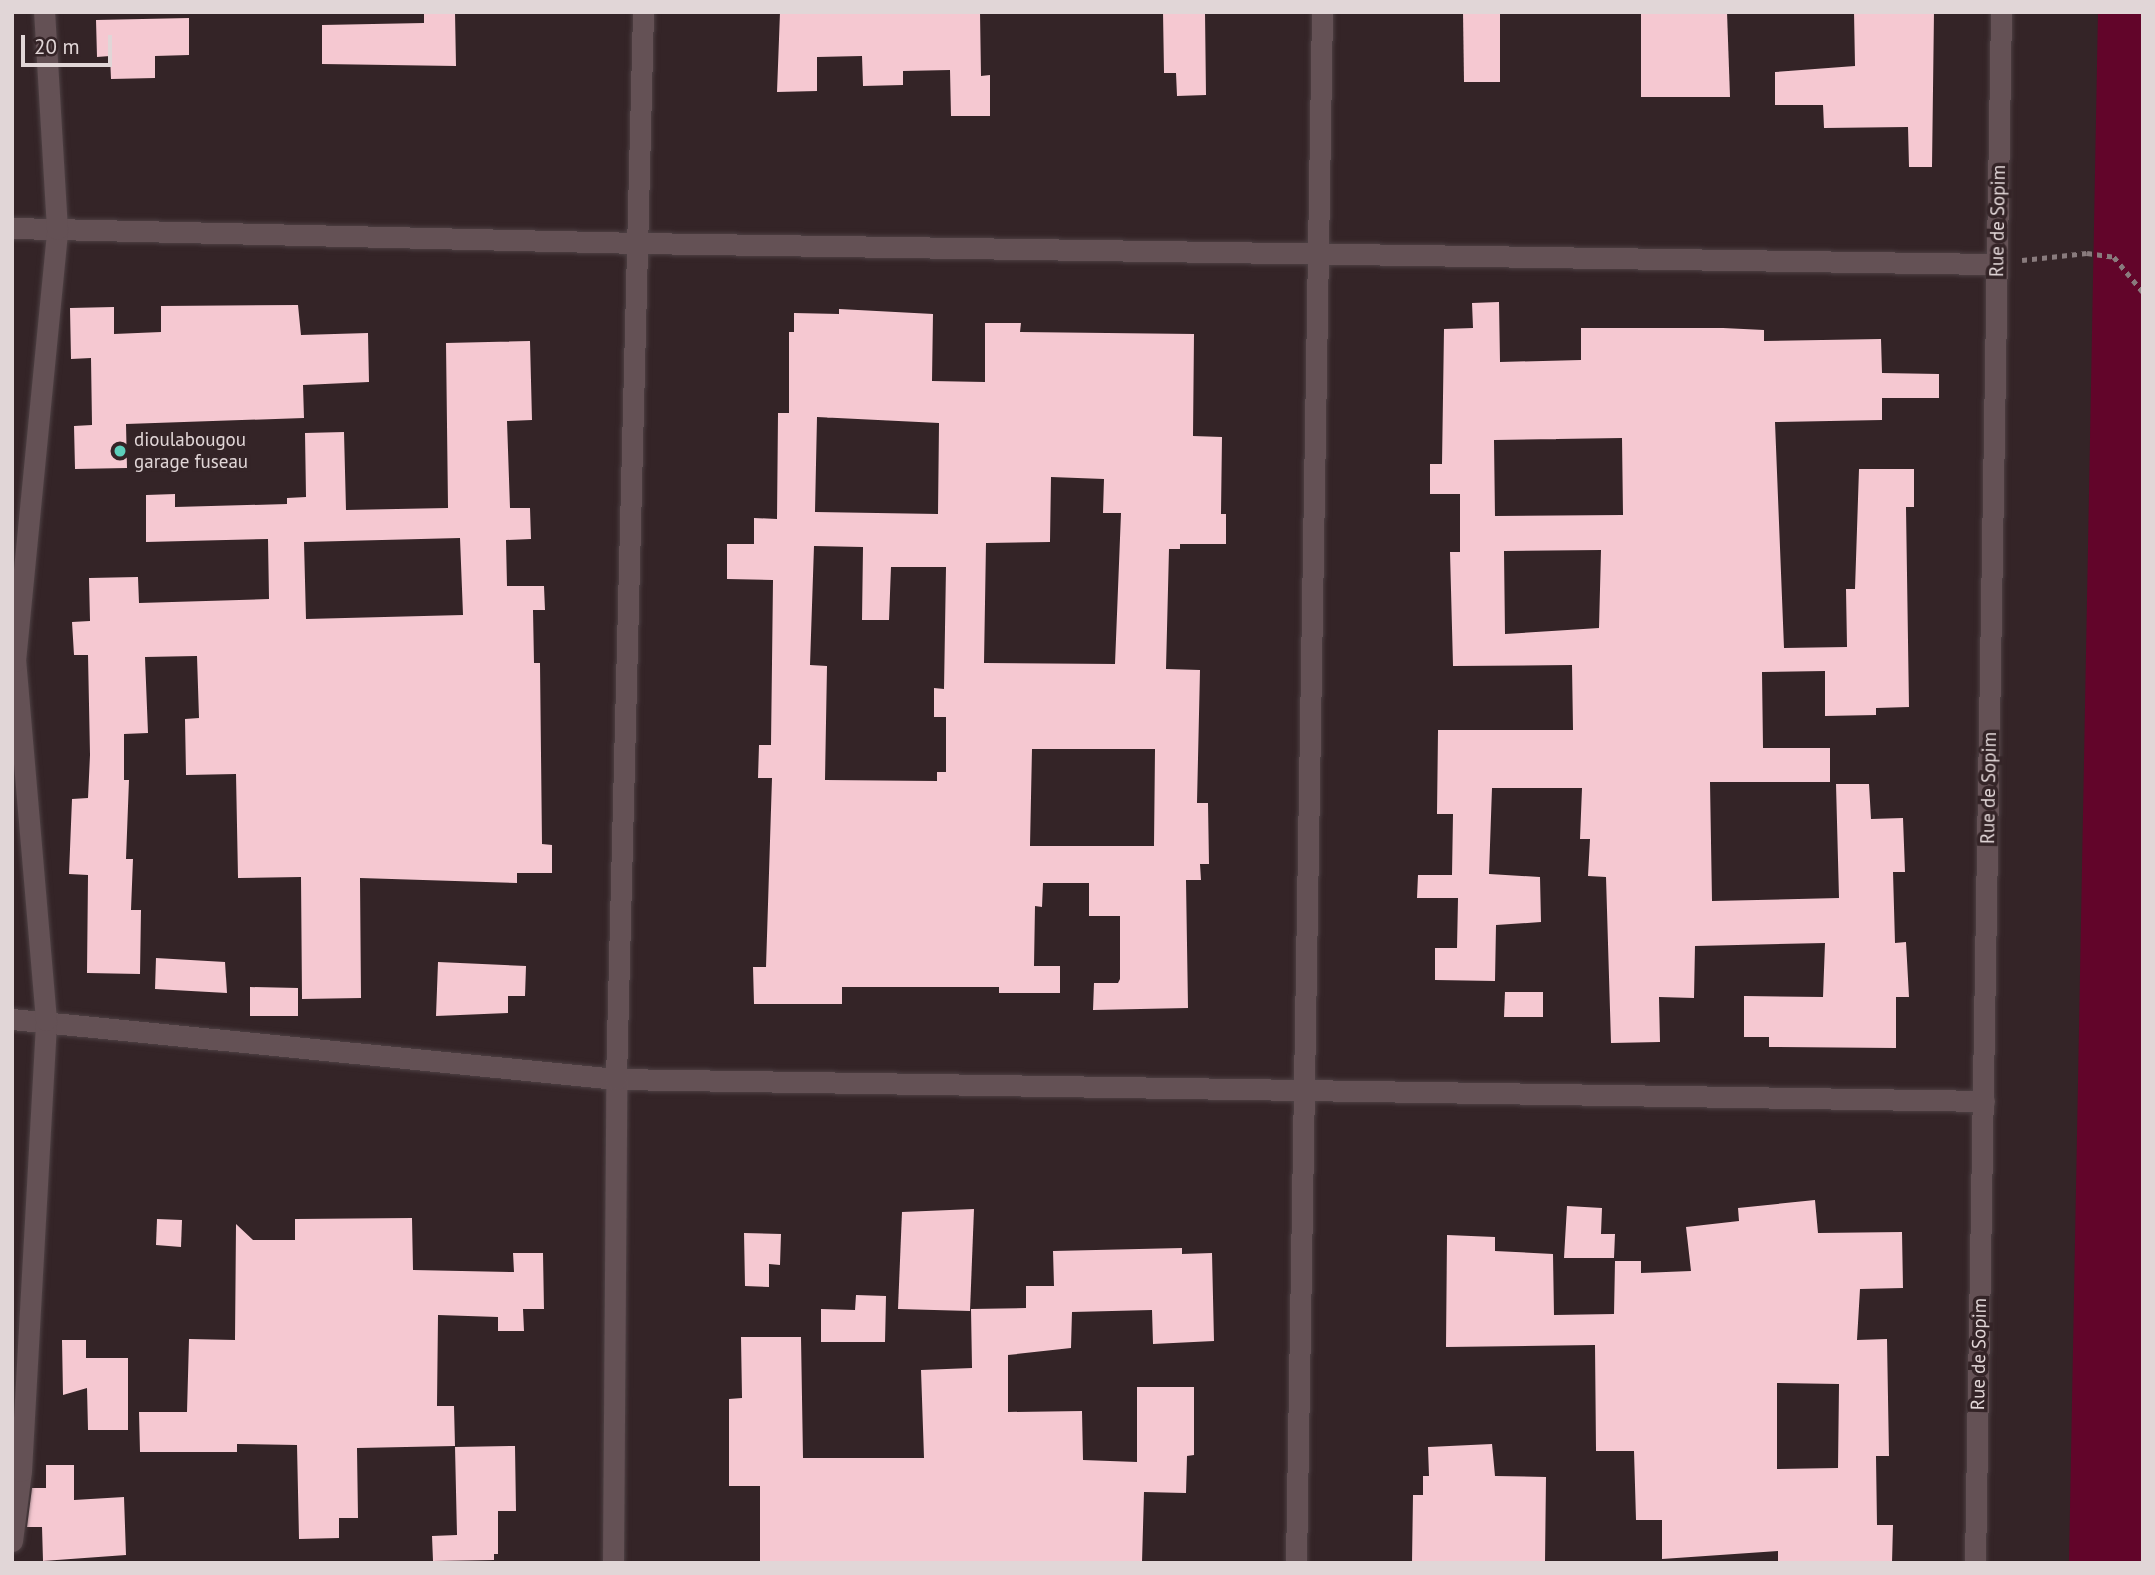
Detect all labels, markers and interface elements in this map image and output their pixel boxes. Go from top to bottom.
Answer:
scale bar [24,21,116,65]
text: 20 m [34,33,80,60]
street label: Rue de Sopim [1986,165,2010,277]
place label: dioulabougou garage fuseau [134,429,248,473]
marker: dioulabougou garage fuseau [112,443,128,459]
street label: Rue de Sopim [1977,732,2001,844]
street label: Rue de Sopim [1967,1298,1991,1410]

